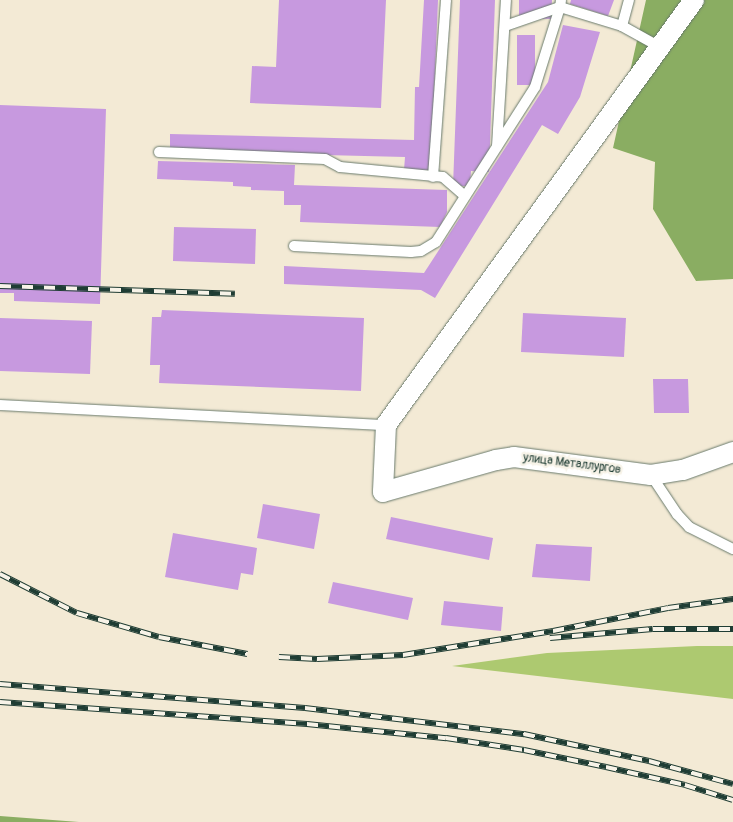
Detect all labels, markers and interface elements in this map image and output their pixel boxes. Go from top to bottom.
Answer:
street label: улица Металлургов [522,451,622,477]

